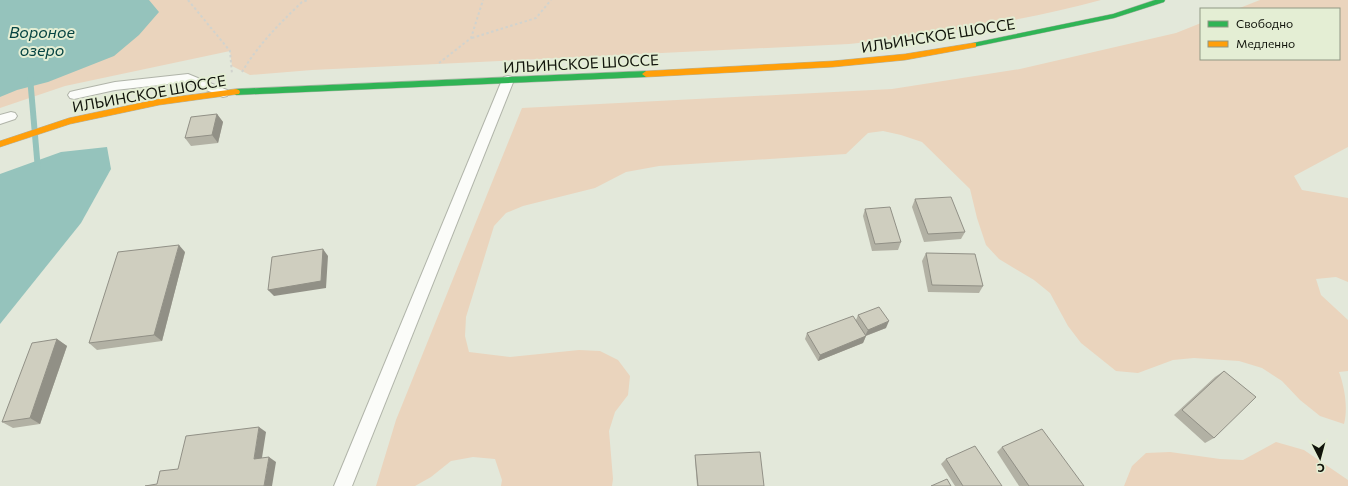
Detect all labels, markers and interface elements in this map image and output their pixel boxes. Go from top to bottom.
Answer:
legend [1200,8,1340,60]
street label: ИЛЬИНСКОЕ ШОССЕ [860,14,1016,56]
text: Свободно [1236,16,1293,30]
water label: Вороное озеро [9,22,76,59]
text: Медленно [1236,36,1295,50]
street label: ИЛЬИНСКОЕ ШОССЕ [503,50,659,76]
street label: ИЛЬИНСКОЕ ШОССЕ [71,71,227,115]
north arrow [1300,438,1340,478]
text: С [1316,462,1326,475]

